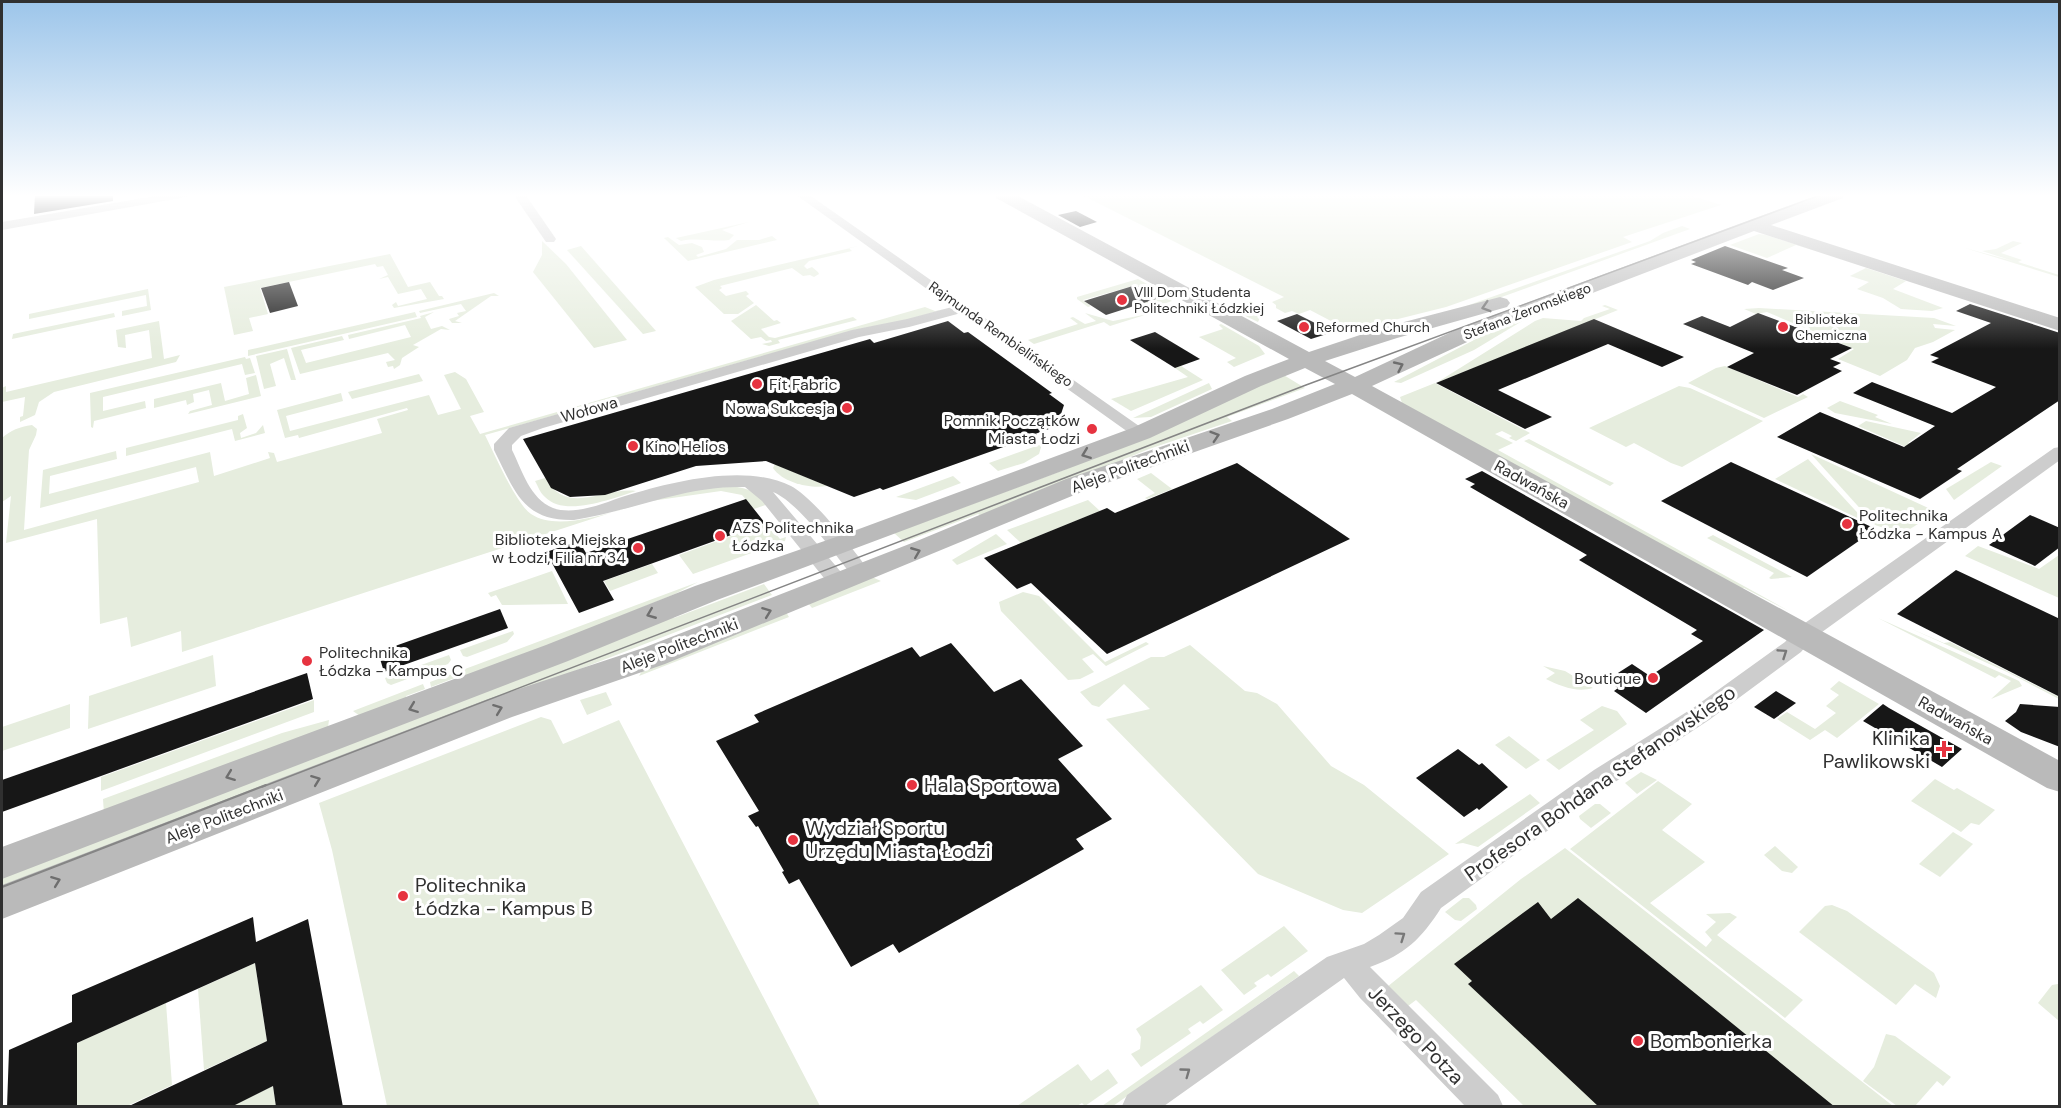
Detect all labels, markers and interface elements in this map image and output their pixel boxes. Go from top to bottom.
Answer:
street label: Rajmunda Rembielińskiego [925,277,1077,391]
street label: Stefana Żeromskiego [1461,278,1593,344]
place label: VIII Dom Studenta Politechniki Łódzkiej [1134,283,1264,317]
marker: VIII Dom Studenta Politechniki Łódzkiej [1115,293,1129,307]
one-way arrow [1481,300,1492,312]
place label: Biblioteka Chemiczna [1795,310,1867,344]
place label: Reformed Church [1316,318,1430,336]
marker: Reformed Church [1297,320,1311,334]
marker: Biblioteka Chemiczna [1776,320,1790,334]
one-way arrow [1392,362,1403,374]
place label: Fit Fabric [769,374,838,395]
marker: Fit Fabric [750,377,764,391]
street label: Wołowa [558,391,620,428]
place label: Nowa Sukcesja [725,398,835,419]
marker: Nowa Sukcesja [840,401,854,415]
place label: Pomnik Początków Miasta Łodzi [944,410,1080,449]
marker: Pomnik Początków Miasta Łodzi [1085,422,1099,436]
one-way arrow [1209,431,1220,444]
street label: Aleje Politechniki [1068,435,1192,498]
place label: Kino Helios [645,436,726,457]
marker: Kino Helios [626,439,640,453]
one-way arrow [1081,446,1092,459]
street label: Radwańska [1491,455,1573,514]
place label: Politechnika Łódzka - Kampus A [1859,505,2003,544]
place label: AZS Politechnika Łódzka [732,517,854,556]
marker: Politechnika Łódzka - Kampus A [1840,517,1854,531]
place label: Biblioteka Miejska w Łodzi, Filia nr 34 [492,529,626,568]
marker: AZS Politechnika Łódzka [713,529,727,543]
marker: Biblioteka Miejska w Łodzi, Filia nr 34 [631,541,645,555]
one-way arrow [909,547,920,559]
one-way arrow [761,606,772,619]
one-way arrow [647,607,658,619]
street label: Aleje Politechniki [617,613,741,678]
place label: Politechnika Łódzka - Kampus C [319,642,463,681]
one-way arrow [1777,649,1788,660]
marker: Politechnika Łódzka - Kampus C [300,654,314,668]
place label: Boutique [1574,668,1641,689]
marker: Boutique [1646,671,1660,685]
street label: Profesora Bohdana Stefanowskiego [1459,679,1741,887]
street label: Radwańska [1915,691,1997,750]
one-way arrow [408,700,419,713]
one-way arrow [492,704,503,717]
place label: Klinika Pawlikowski [1823,725,1930,774]
marker: Klinika Pawlikowski [1935,740,1953,758]
one-way arrow [226,769,236,782]
place label: Hala Sportowa [924,772,1057,798]
one-way arrow [310,775,321,787]
marker: Hala Sportowa [905,778,919,792]
street label: Aleje Politechniki [162,784,286,849]
place label: Wydział Sportu Urzędu Miasta Łodzi [805,815,990,864]
marker: Wydział Sportu Urzędu Miasta Łodzi [786,833,800,847]
place label: Politechnika Łódzka - Kampus B [415,872,593,921]
one-way arrow [50,875,61,888]
marker: Politechnika Łódzka - Kampus B [396,889,410,903]
one-way arrow [1394,932,1405,943]
street label: Jerzego Potza [1362,980,1470,1090]
place label: Bombonierka [1650,1028,1772,1054]
marker: Bombonierka [1631,1034,1645,1048]
one-way arrow [1179,1069,1190,1080]

